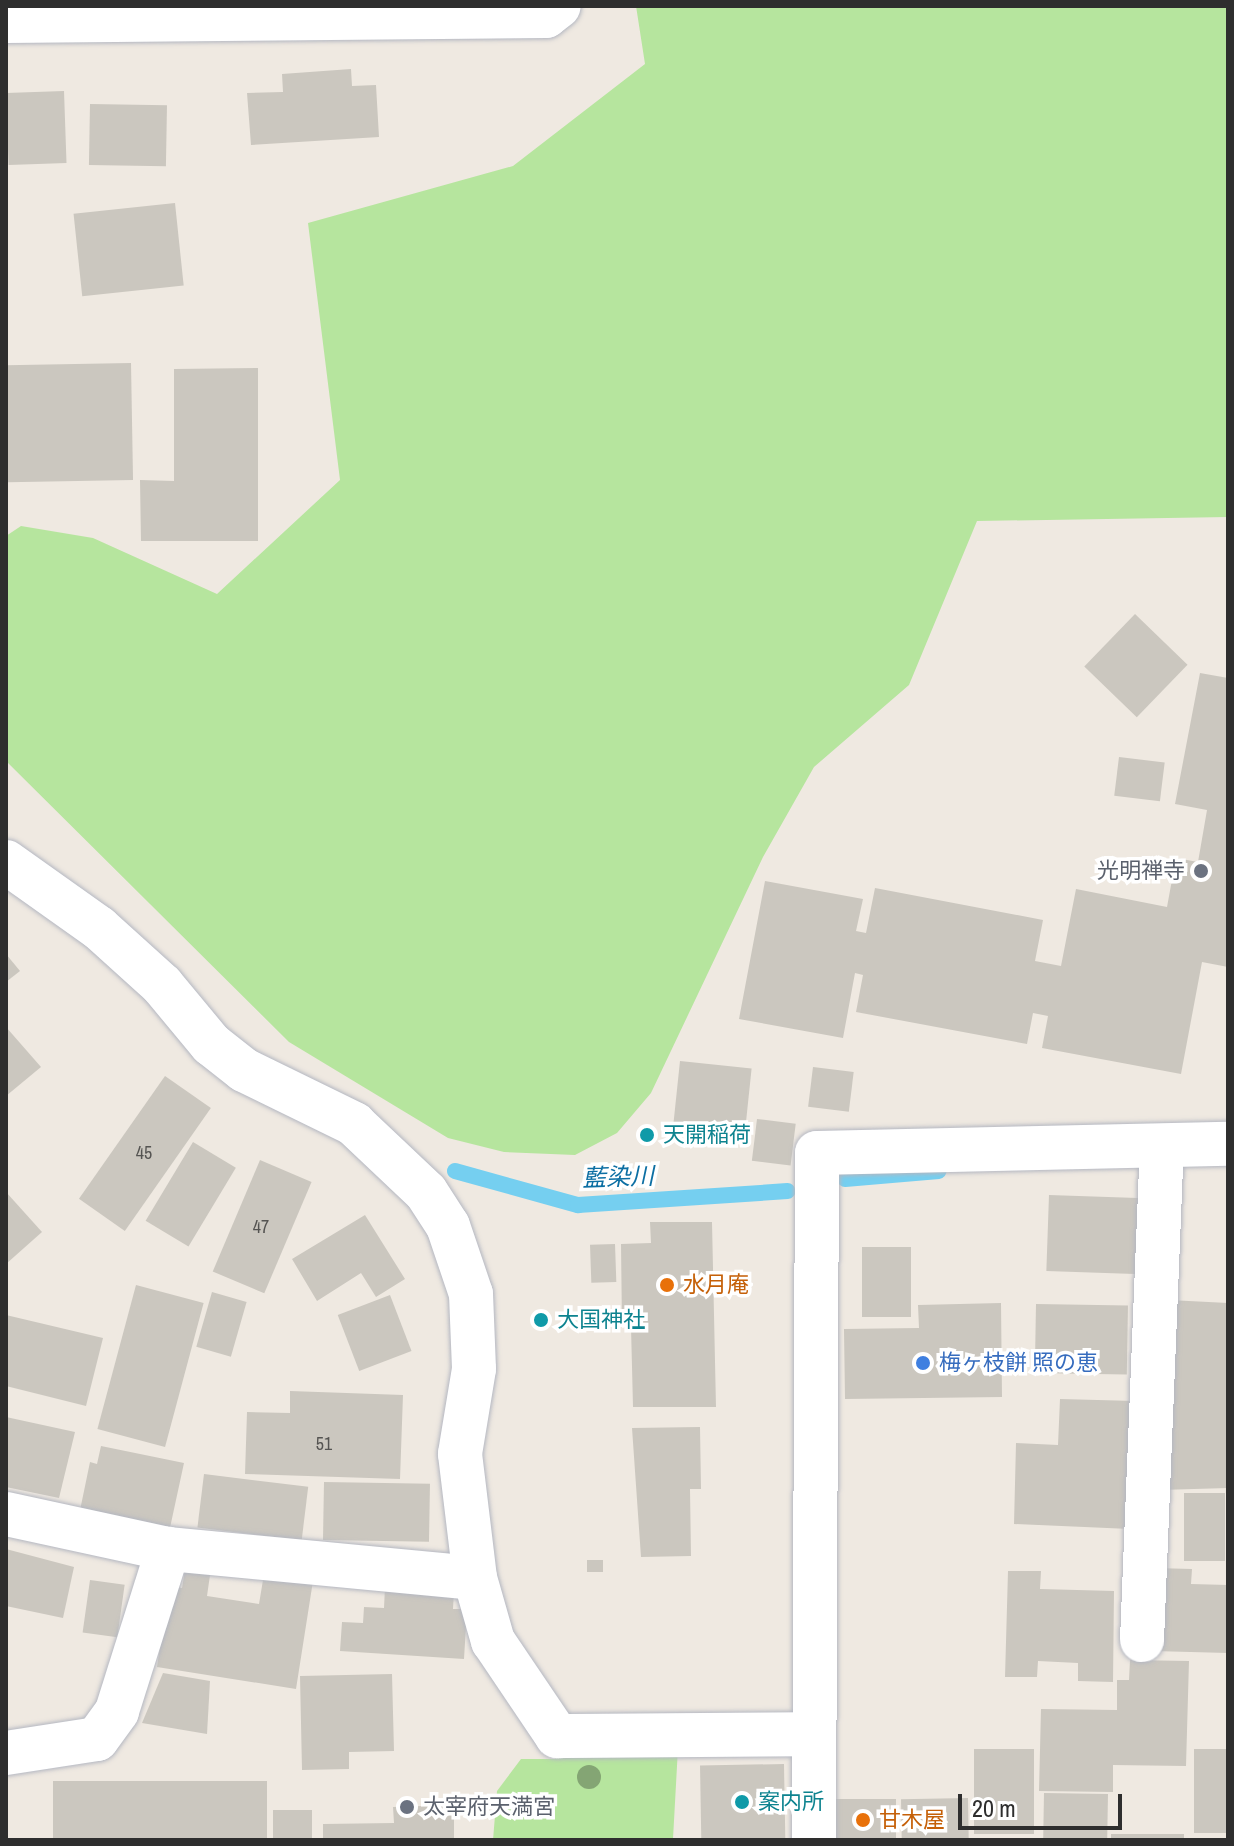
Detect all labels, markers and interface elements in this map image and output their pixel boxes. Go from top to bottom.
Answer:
place label: 光明禅寺 [1097,858,1185,884]
marker: 光明禅寺 [1192,862,1210,880]
place label: 天開稲荷 [663,1122,751,1148]
marker: 天開稲荷 [638,1126,656,1144]
house number: 45 [136,1142,152,1164]
water label: 藍染川 [582,1161,654,1193]
house number: 47 [253,1216,269,1238]
place label: 水月庵 [683,1272,749,1298]
marker: 水月庵 [658,1276,676,1294]
place label: 大国神社 [557,1307,645,1333]
marker: 大国神社 [532,1311,550,1329]
place label: 梅ヶ枝餅 照の恵 [939,1350,1098,1376]
marker: 梅ヶ枝餅 照の恵 [914,1354,932,1372]
house number: 51 [316,1433,332,1455]
scale bar [962,1778,1126,1828]
place label: 案内所 [758,1789,824,1815]
text: 20 m [972,1792,1016,1824]
marker: 案内所 [733,1793,751,1811]
place label: 太宰府天満宮 [423,1794,555,1820]
marker: 太宰府天満宮 [398,1798,416,1816]
place label: 甘木屋 [879,1807,945,1833]
marker: 甘木屋 [854,1811,872,1829]

